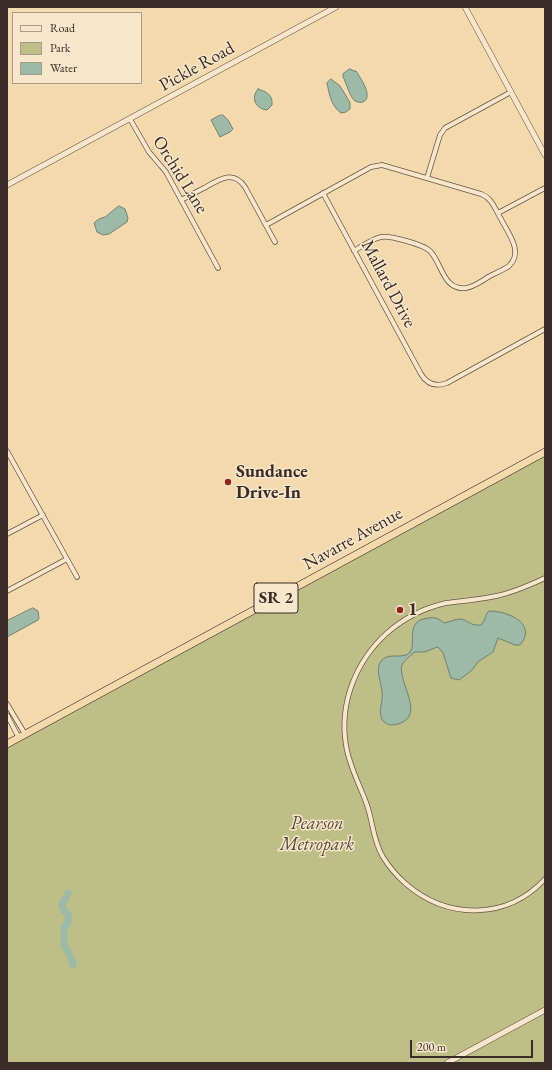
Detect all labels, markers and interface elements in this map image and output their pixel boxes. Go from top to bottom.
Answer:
legend [12,12,142,84]
text: Road [50,20,75,36]
street label: Pickle Road [156,38,238,96]
text: Park [50,40,70,56]
text: Water [50,60,77,76]
street label: Orchid Lane [148,132,212,218]
street label: Mallard Drive [356,237,420,331]
place label: Sundance Drive-In [236,461,308,504]
marker: Sundance Drive-In [223,477,233,487]
street label: Navarre Avenue [300,503,406,575]
road number: SR 2 [254,583,298,613]
place label: 1 [408,599,418,621]
marker: 1 [395,605,405,615]
park label: Pearson Metropark [280,813,354,856]
scale bar [412,1032,535,1058]
text: 200 m [417,1039,446,1055]

